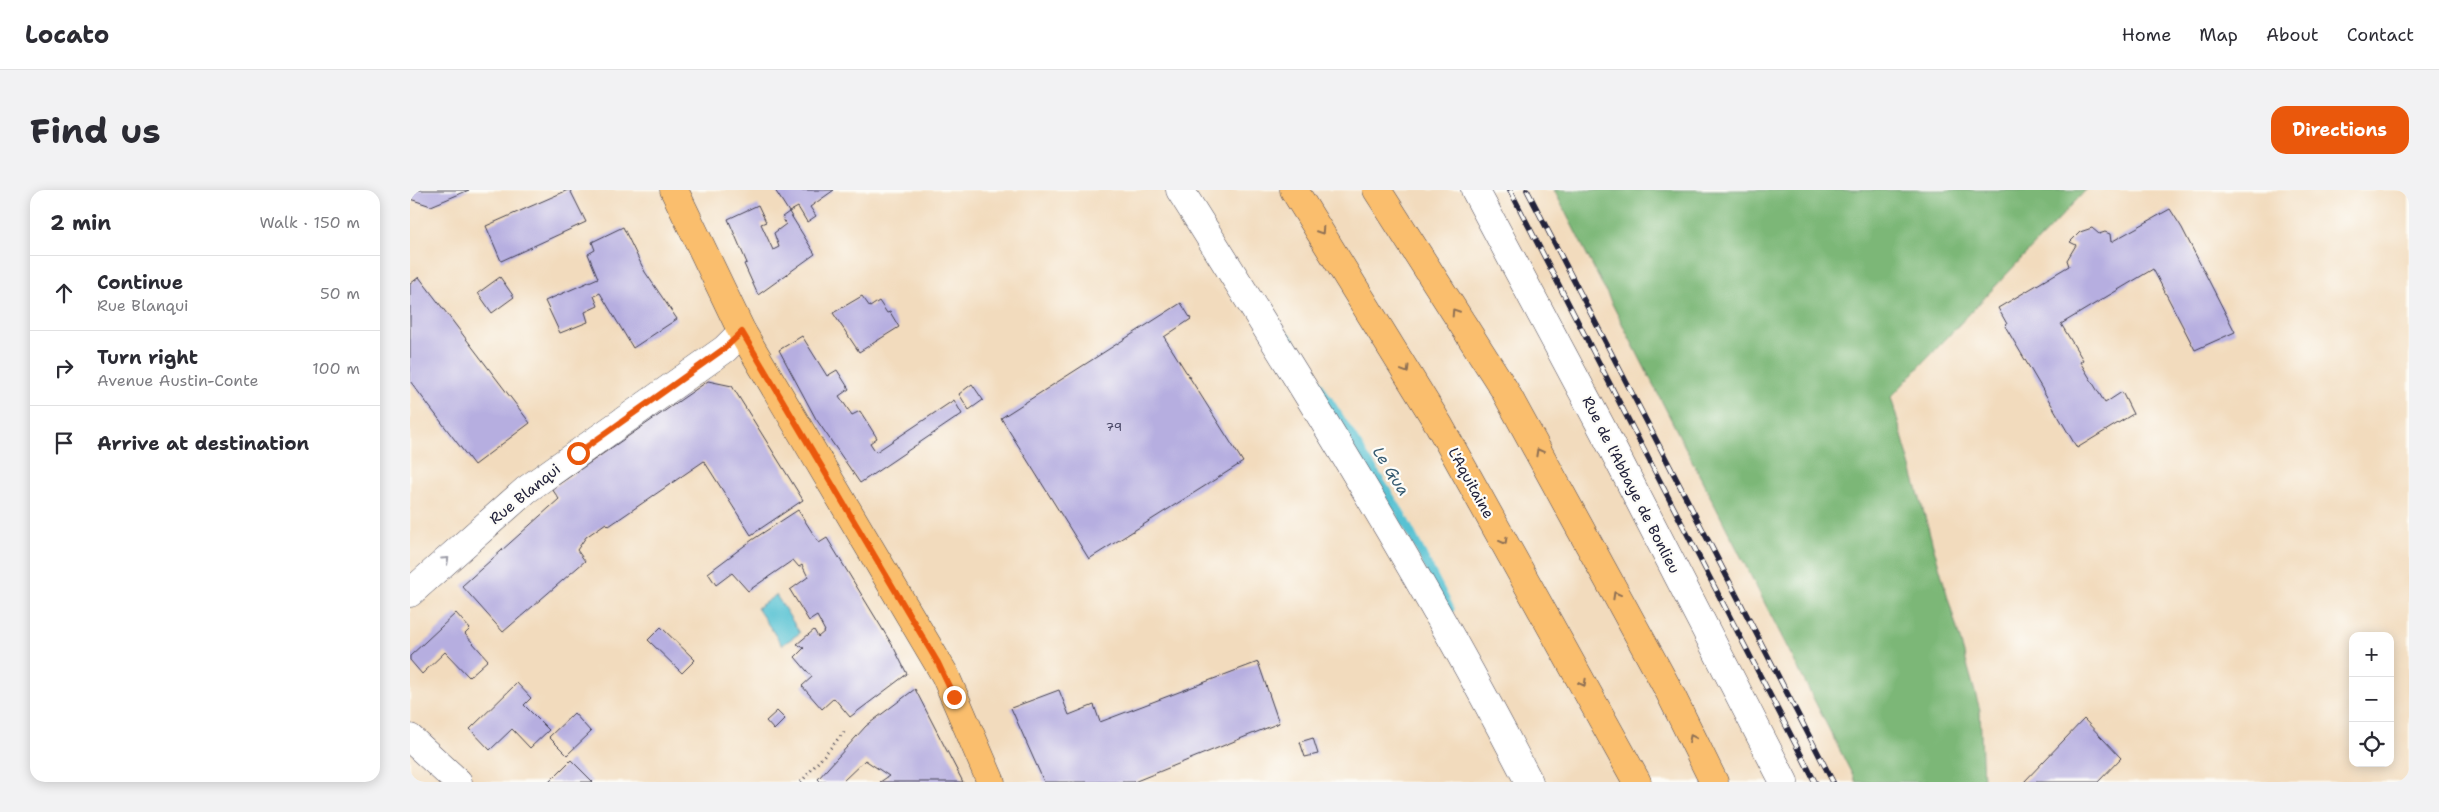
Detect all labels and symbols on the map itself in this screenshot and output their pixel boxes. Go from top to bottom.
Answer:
one-way arrow [1315,225,1324,234]
one-way arrow [1452,309,1462,318]
one-way arrow [1399,364,1409,373]
street label: Rue de l'Abbaye de Bonlieu [1577,393,1685,577]
house number: 79 [1106,419,1122,435]
route start [567,442,590,465]
water label: Le Gua [1368,443,1414,500]
street label: L'Aquitaine [1443,444,1499,522]
one-way arrow [1535,448,1545,457]
street label: Rue Blanqui [485,459,565,529]
one-way arrow [1498,535,1508,544]
one-way arrow [441,557,450,566]
one-way arrow [1613,591,1623,600]
one-way arrow [1577,677,1587,686]
route end [943,686,966,709]
one-way arrow [1688,734,1698,743]

